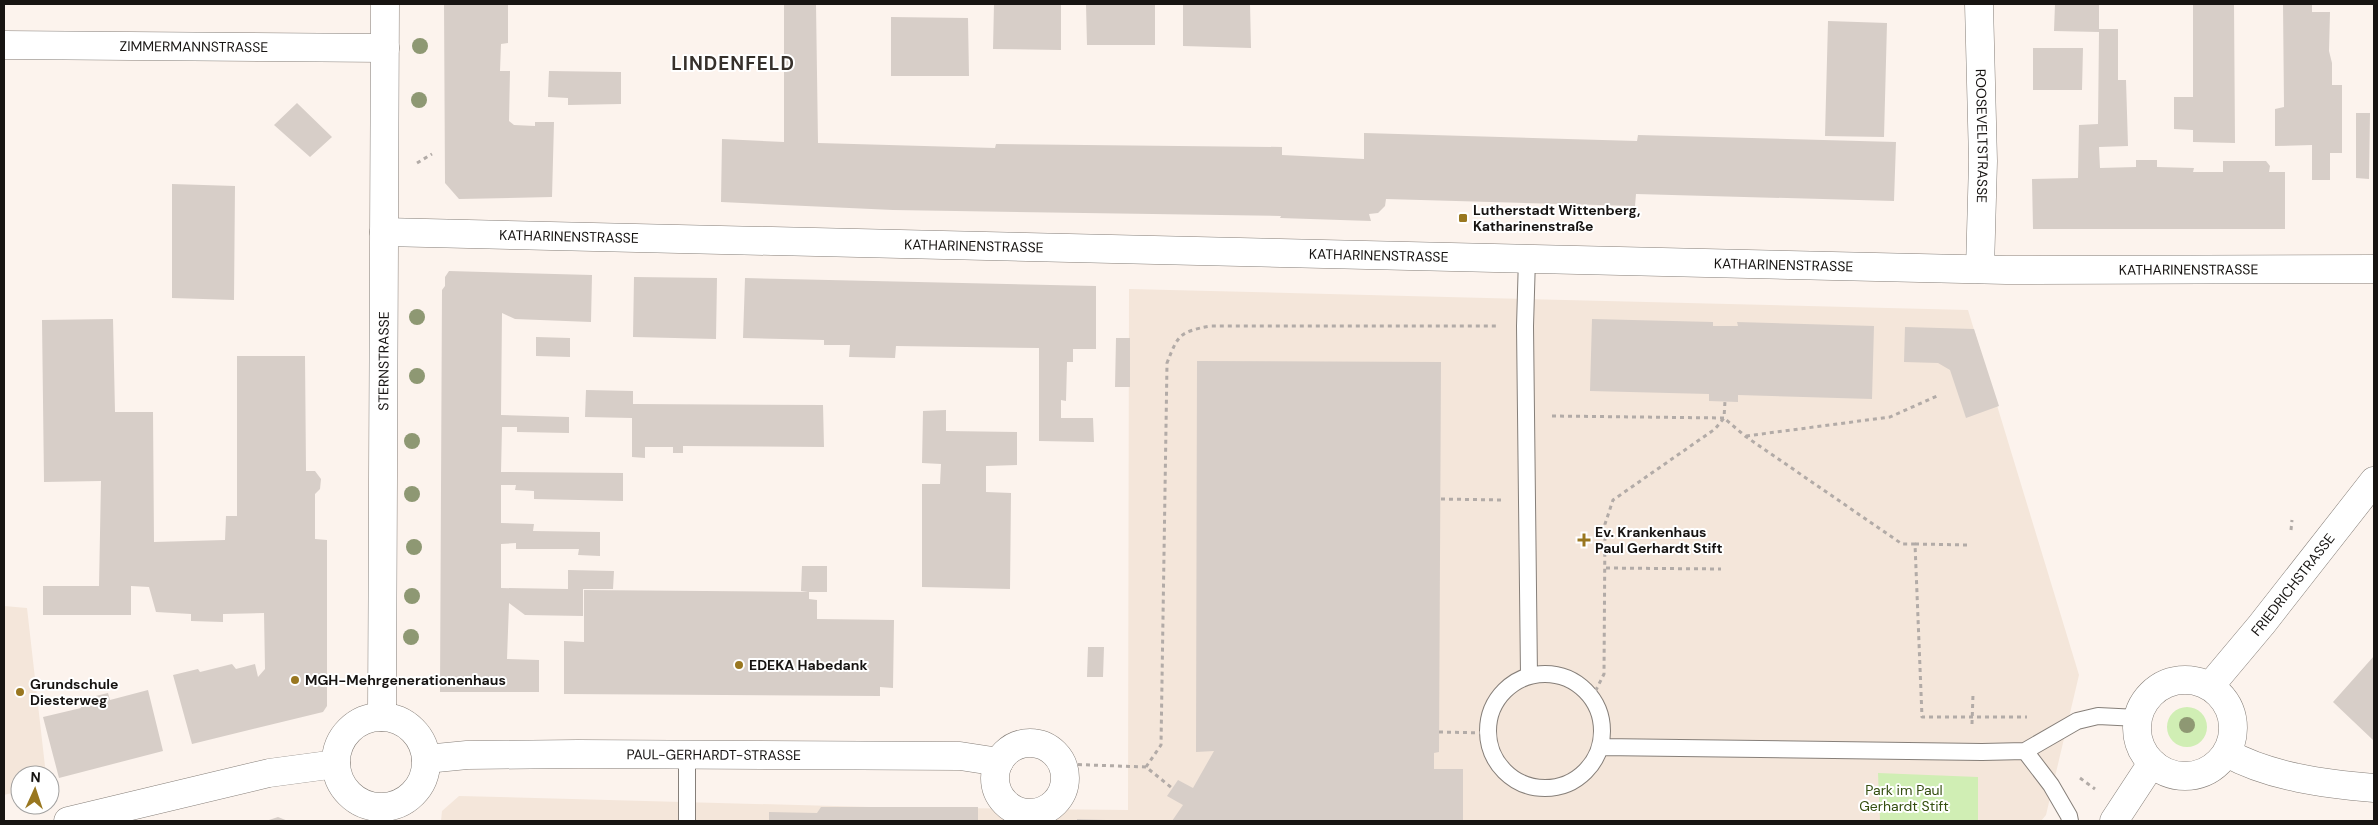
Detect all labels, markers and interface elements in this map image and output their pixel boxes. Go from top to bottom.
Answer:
street label: ZIMMERMANNSTRASSE [120,37,268,56]
district label: LINDENFELD [671,51,795,76]
street label: ROOSEVELTSTRASSE [1972,69,1992,203]
place label: Lutherstadt Wittenberg, Katharinenstraße [1473,201,1640,235]
marker: Lutherstadt Wittenberg, Katharinenstraße [1457,212,1469,224]
street label: KATHARINENSTRASSE [499,226,639,247]
street label: KATHARINENSTRASSE [904,235,1044,256]
street label: KATHARINENSTRASSE [1309,245,1449,266]
street label: KATHARINENSTRASSE [1714,254,1854,275]
street label: KATHARINENSTRASSE [2119,260,2258,279]
street label: STERNSTRASSE [374,311,393,411]
place label: Ev. Krankenhaus Paul Gerhardt Stift [1595,523,1723,557]
street label: FRIEDRICHSTRASSE [2247,530,2339,639]
marker: Ev. Krankenhaus Paul Gerhardt Stift [1577,533,1591,547]
place label: EDEKA Habedank [749,656,867,674]
marker: EDEKA Habedank [733,659,745,671]
place label: MGH-Mehrgenerationenhaus [305,671,506,689]
marker: MGH-Mehrgenerationenhaus [289,674,301,686]
place label: Grundschule Diesterweg [30,675,118,709]
marker: Grundschule Diesterweg [14,686,26,698]
street label: PAUL-GERHARDT-STRASSE [627,745,801,764]
north arrow [10,765,60,815]
text: N [30,768,41,786]
park label: Park im Paul Gerhardt Stift [1859,781,1949,815]

